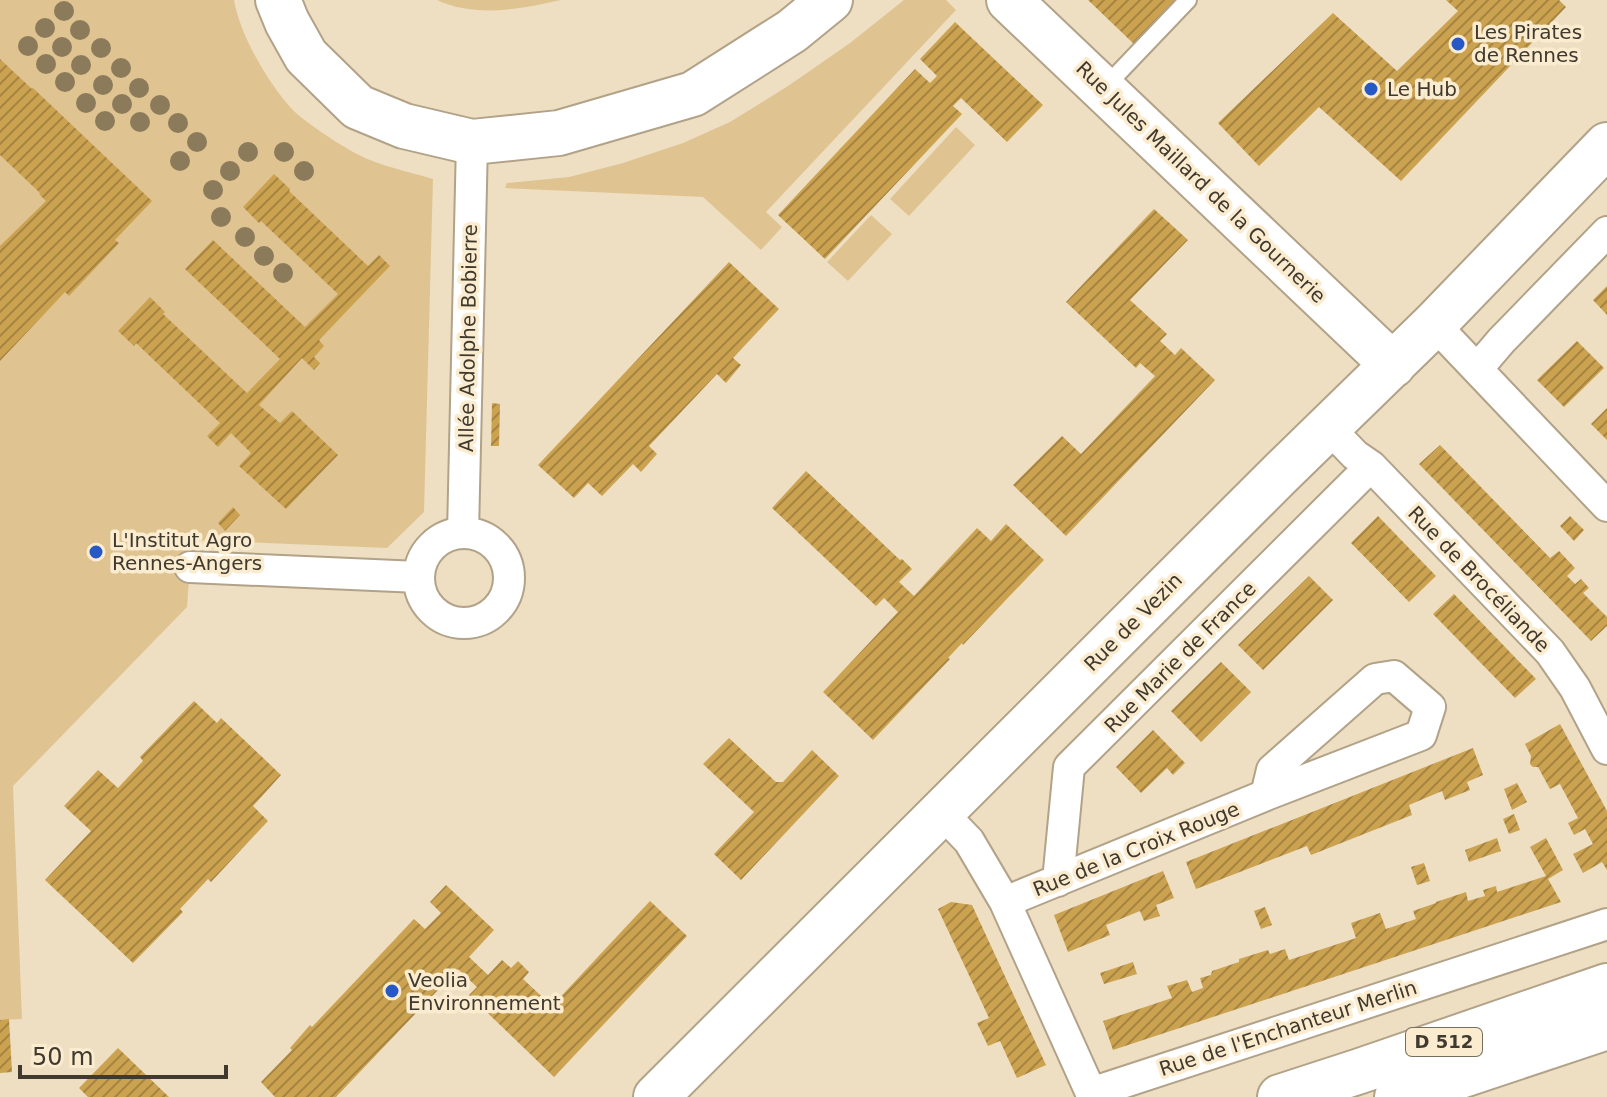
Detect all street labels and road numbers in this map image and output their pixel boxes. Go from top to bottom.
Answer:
street label: Rue Jules Maillard de la Gournerie [1071,56,1331,308]
street label: Allée Adolphe Bobierre [454,224,482,452]
street label: Rue de Brocéliande [1403,501,1555,657]
street label: Rue de Vezin [1079,568,1187,676]
street label: Rue Marie de France [1099,576,1261,738]
street label: Rue de la Croix Rouge [1029,797,1243,901]
street label: Rue de l'Enchanteur Merlin [1156,975,1420,1081]
road number: D 512 [1406,1028,1482,1056]

